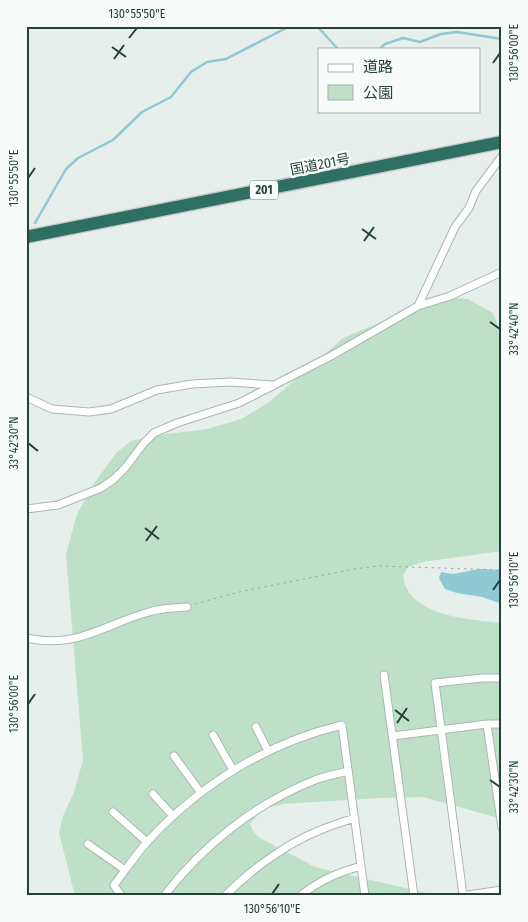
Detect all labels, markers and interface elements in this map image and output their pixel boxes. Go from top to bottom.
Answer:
text: 130°55'50"E [109,7,166,21]
text: 130°56'00"E [507,24,521,82]
legend [318,48,480,112]
text: 道路 [363,58,393,76]
text: 公園 [363,84,393,102]
text: 130°55'50"E [7,149,21,206]
street label: 国道201号 [289,150,351,179]
road number: 201 [250,180,278,200]
text: 33°42'40"N [507,302,521,356]
text: 33°42'30"N [7,416,21,470]
text: 130°56'10"E [507,551,521,608]
text: 130°56'00"E [7,675,21,733]
text: 33°42'30"N [507,760,521,814]
text: 130°56'10"E [244,902,301,916]

